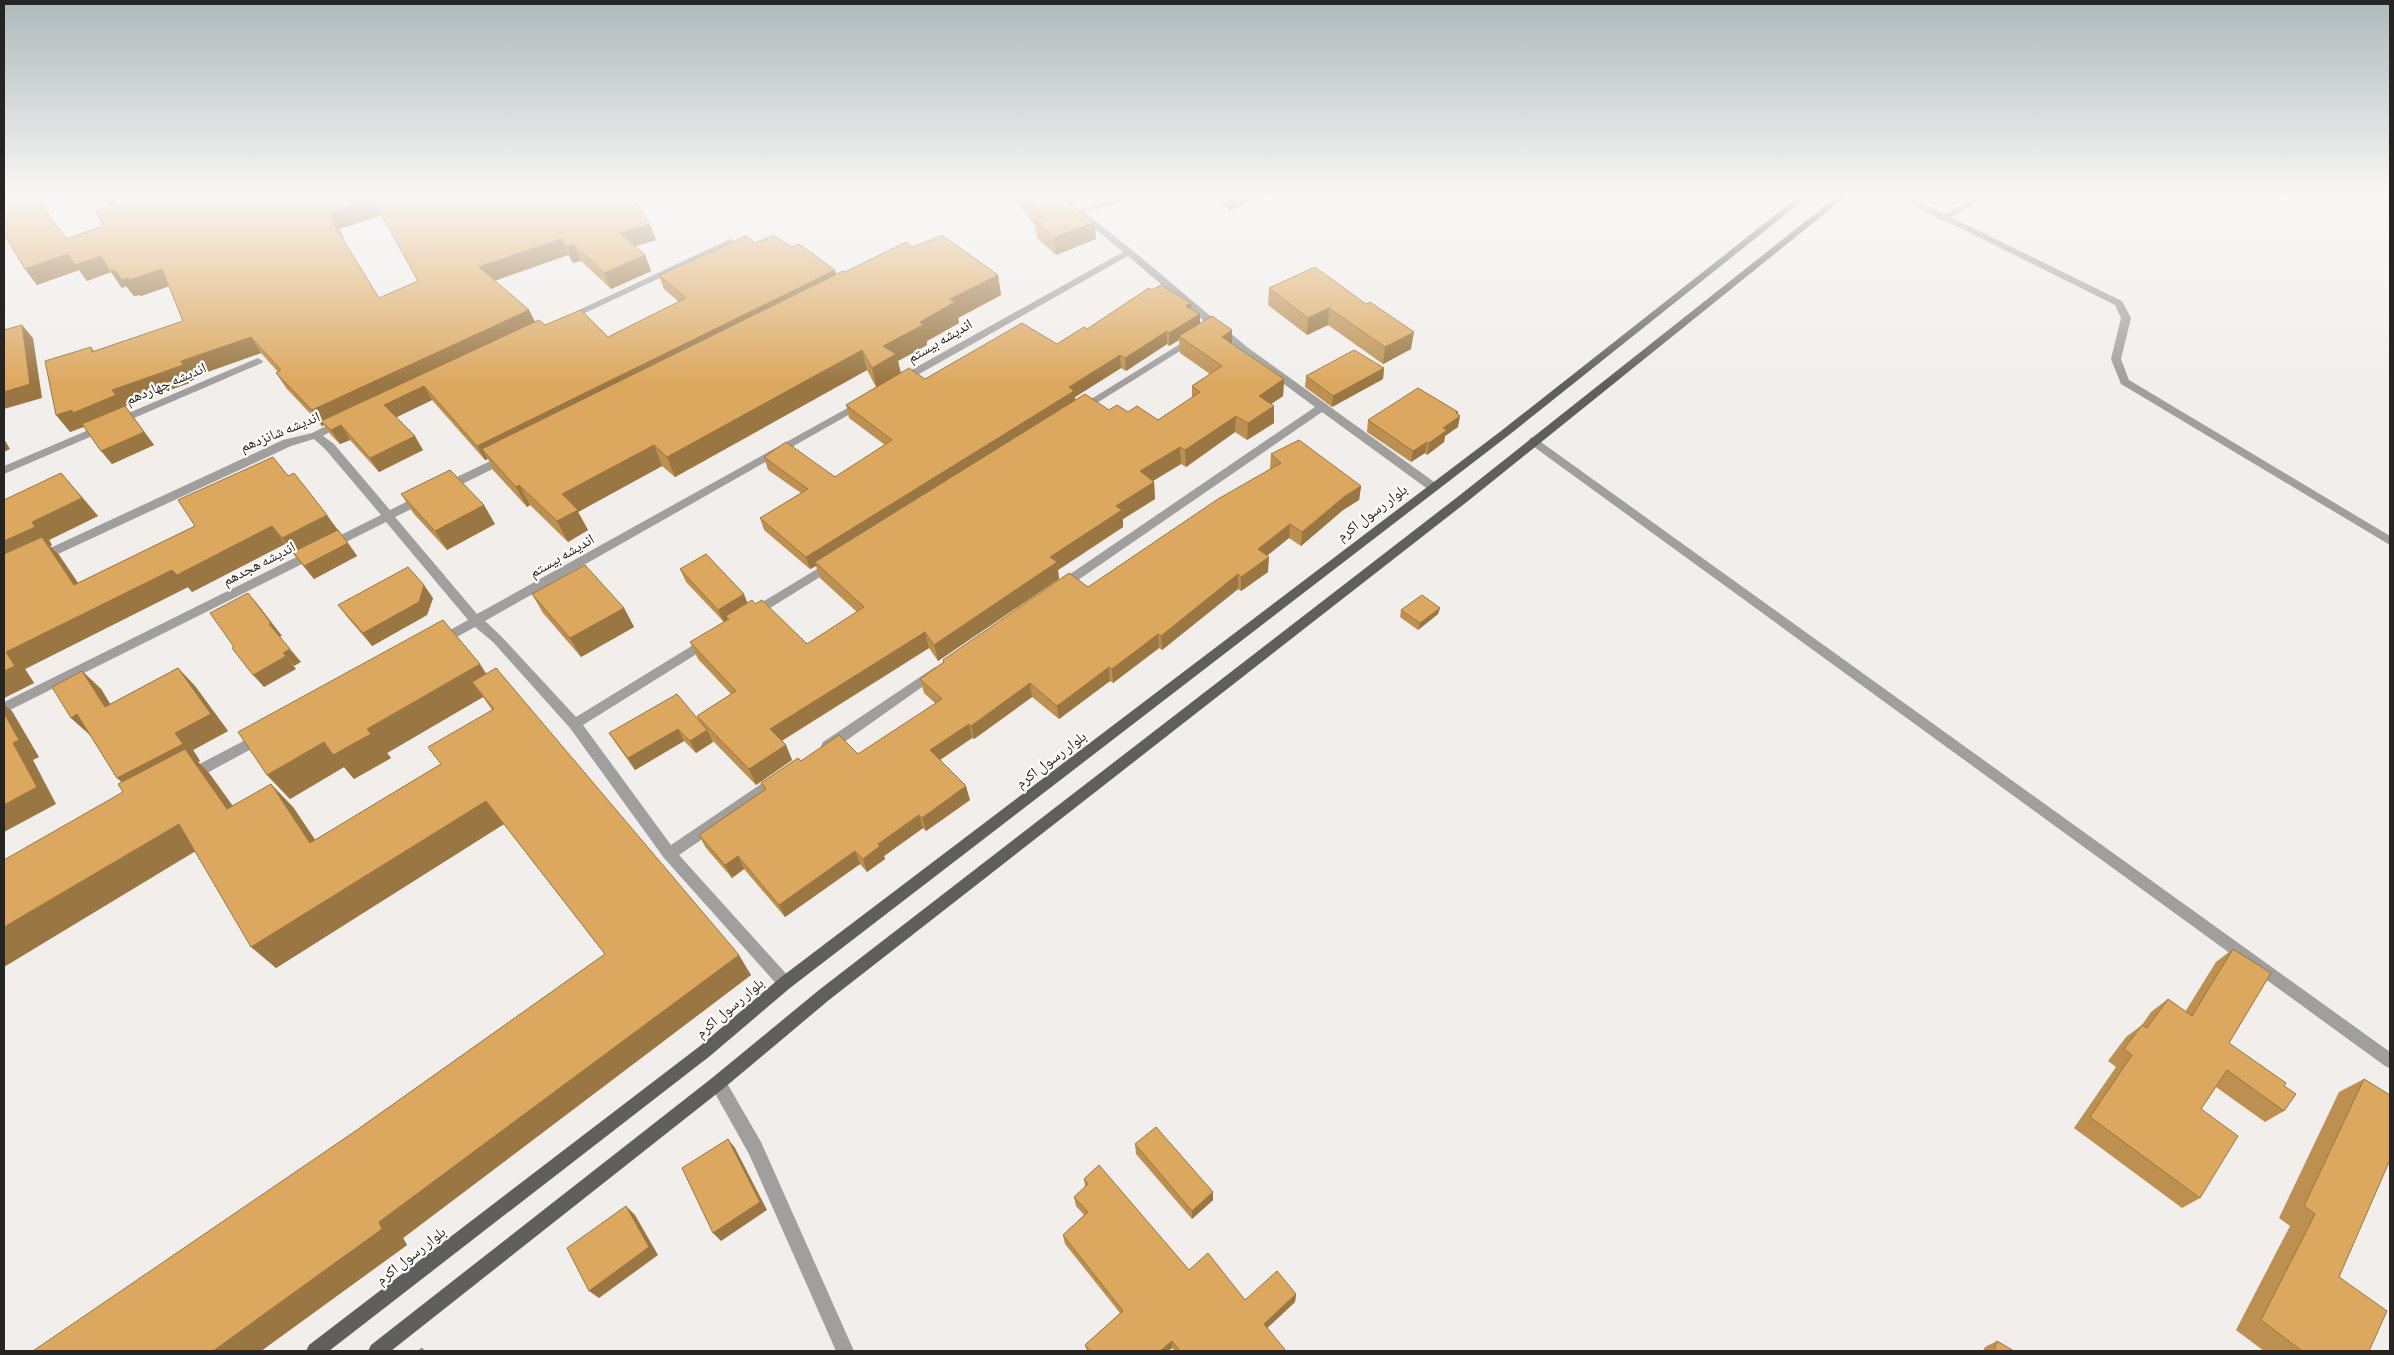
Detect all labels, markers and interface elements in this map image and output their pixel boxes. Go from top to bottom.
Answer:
street label: اندیشه بیستم [905,317,976,367]
street label: اندیشه چهاردهم [124,360,209,409]
street label: اندیشه شانزدهم [238,409,323,457]
street label: بلوار رسول اکرم [1334,482,1411,546]
street label: اندیشه بیستم [527,532,598,582]
street label: اندیشه هجدهم [220,539,299,590]
street label: بلوار رسول اکرم [1013,729,1090,793]
street label: بلوار رسول اکرم [693,975,768,1042]
street label: بلوار رسول اکرم [373,1224,450,1289]

